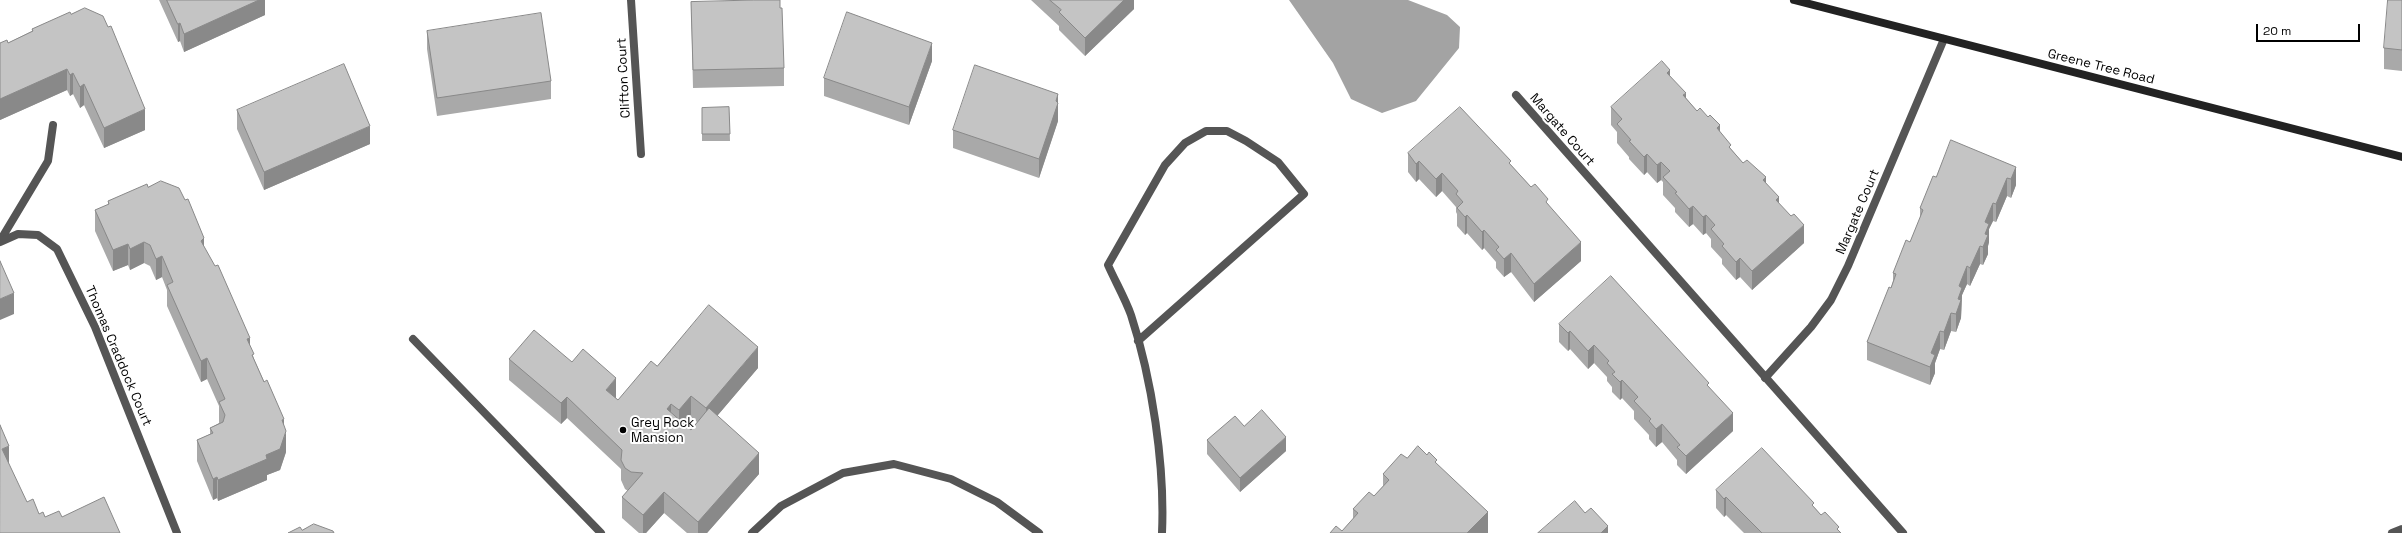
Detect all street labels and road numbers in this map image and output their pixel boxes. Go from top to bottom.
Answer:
street label: Clifton Court [614,37,634,119]
street label: Greene Tree Road [2046,46,2156,88]
street label: Margate Court [1526,91,1598,169]
street label: Margate Court [1833,167,1883,257]
street label: Thomas Craddock Court [81,284,155,428]

